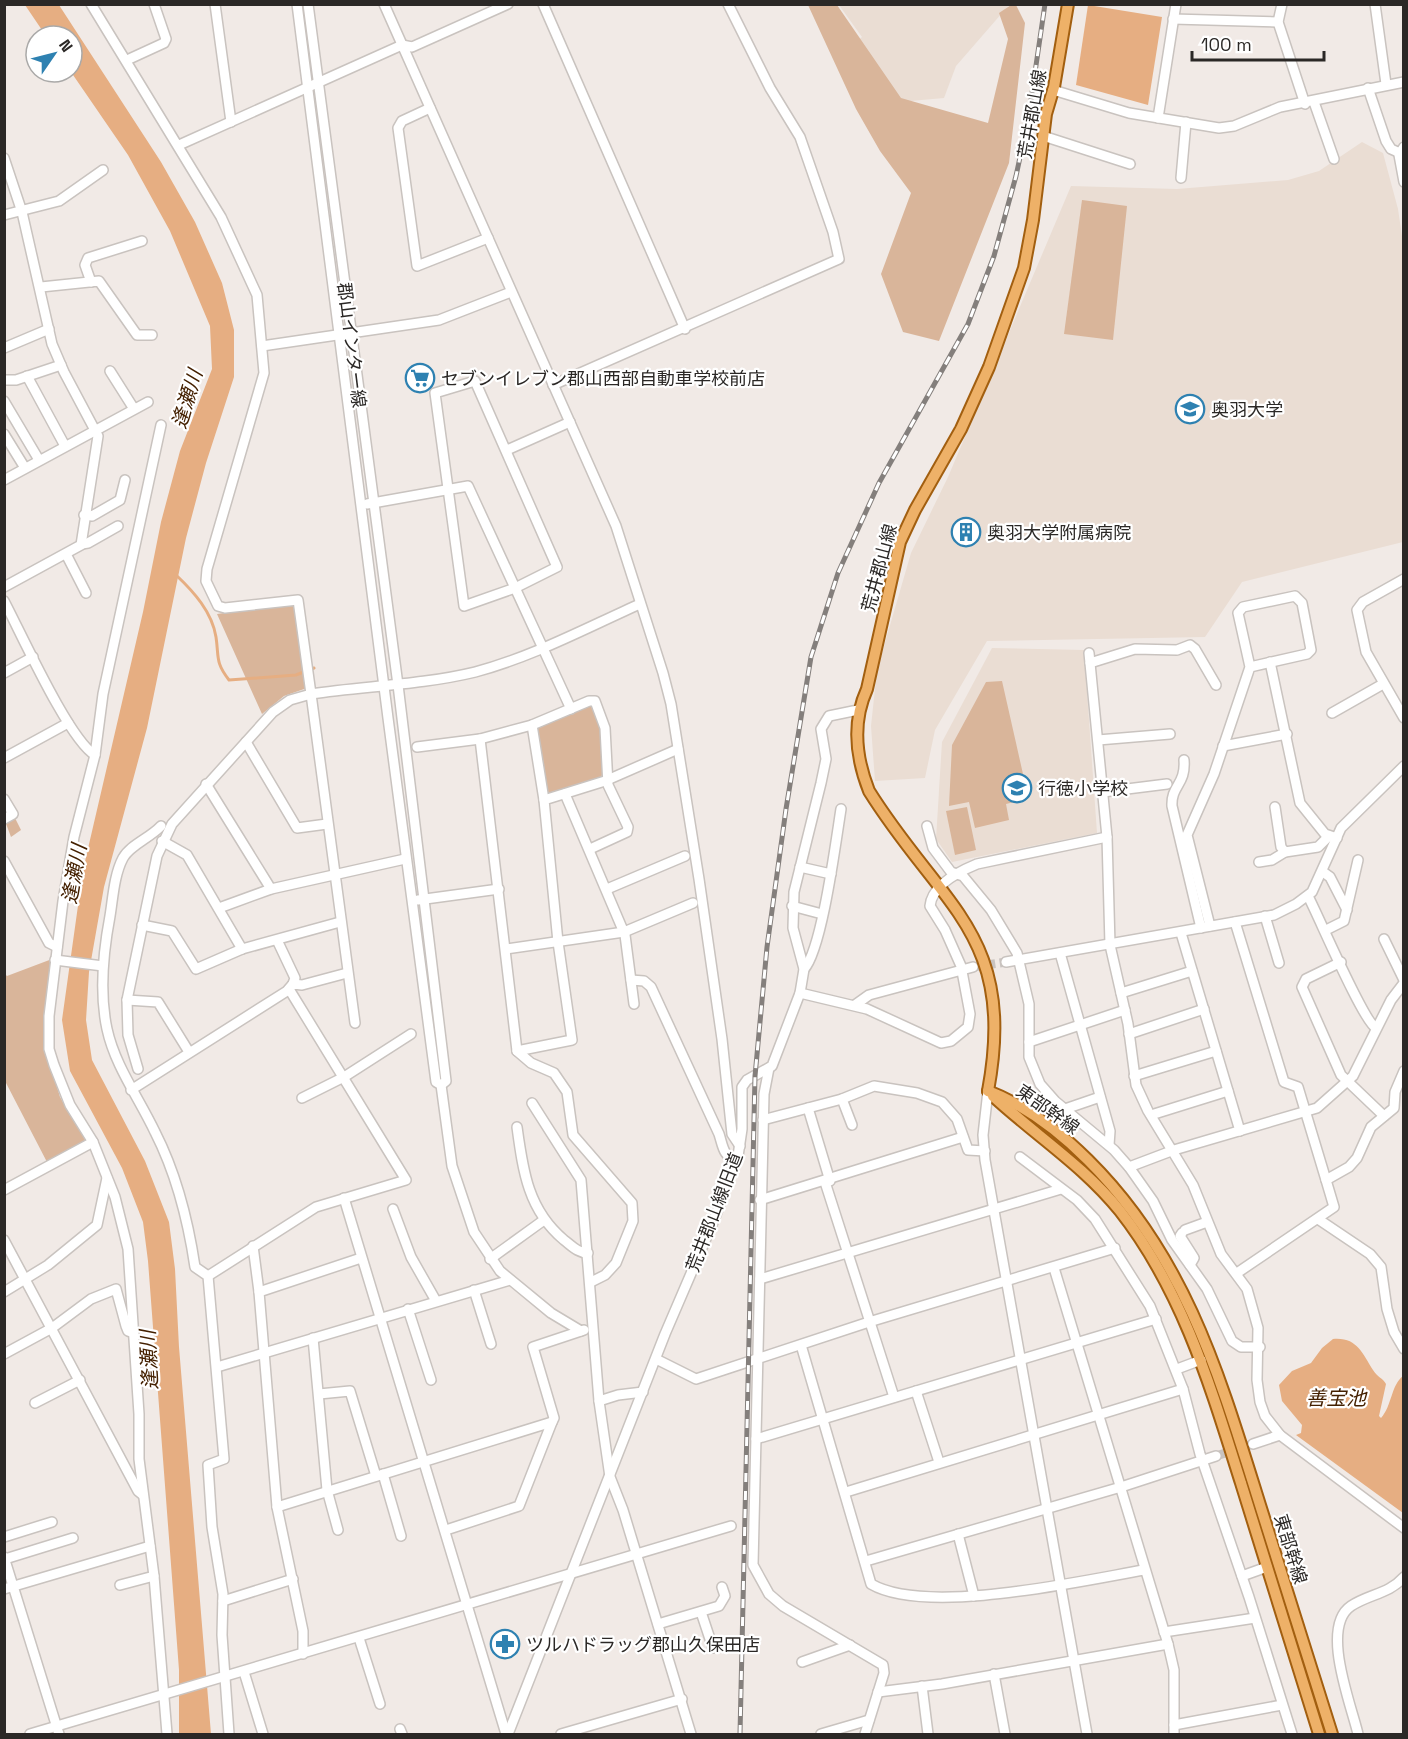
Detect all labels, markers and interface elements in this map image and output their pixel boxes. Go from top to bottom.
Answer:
north arrow [24,24,84,84]
scale bar [1192,24,1324,62]
text: 100 m [1201,33,1252,56]
text: N [54,35,78,56]
street label: 荒井郡山線 [1013,68,1051,160]
street label: 郡山インター線 [333,281,371,409]
supermarket icon: セブンイレブン郡山西部自動車学校前店 [404,362,436,394]
water label: 逢瀬川 [166,365,209,431]
place label: セブンイレブン郡山西部自動車学校前店 [441,367,765,390]
school or university icon: 奥羽大学 [1174,393,1206,425]
place label: 奥羽大学 [1211,398,1283,421]
building icon: 奥羽大学附属病院 [950,516,982,548]
place label: 奥羽大学附属病院 [987,521,1131,544]
street label: 荒井郡山線 [856,522,902,614]
school or university icon: 行徳小学校 [1001,772,1033,804]
place label: 行徳小学校 [1038,777,1128,800]
water label: 逢瀬川 [56,840,92,906]
street label: 東部幹線 [1012,1079,1084,1139]
street label: 荒井郡山線旧道 [681,1149,747,1275]
water label: 逢瀬川 [134,1327,164,1391]
water label: 善宝池 [1306,1385,1368,1411]
street label: 東部幹線 [1269,1511,1313,1587]
pharmacy icon: ツルハドラッグ郡山久保田店 [489,1628,521,1660]
place label: ツルハドラッグ郡山久保田店 [526,1633,760,1656]

